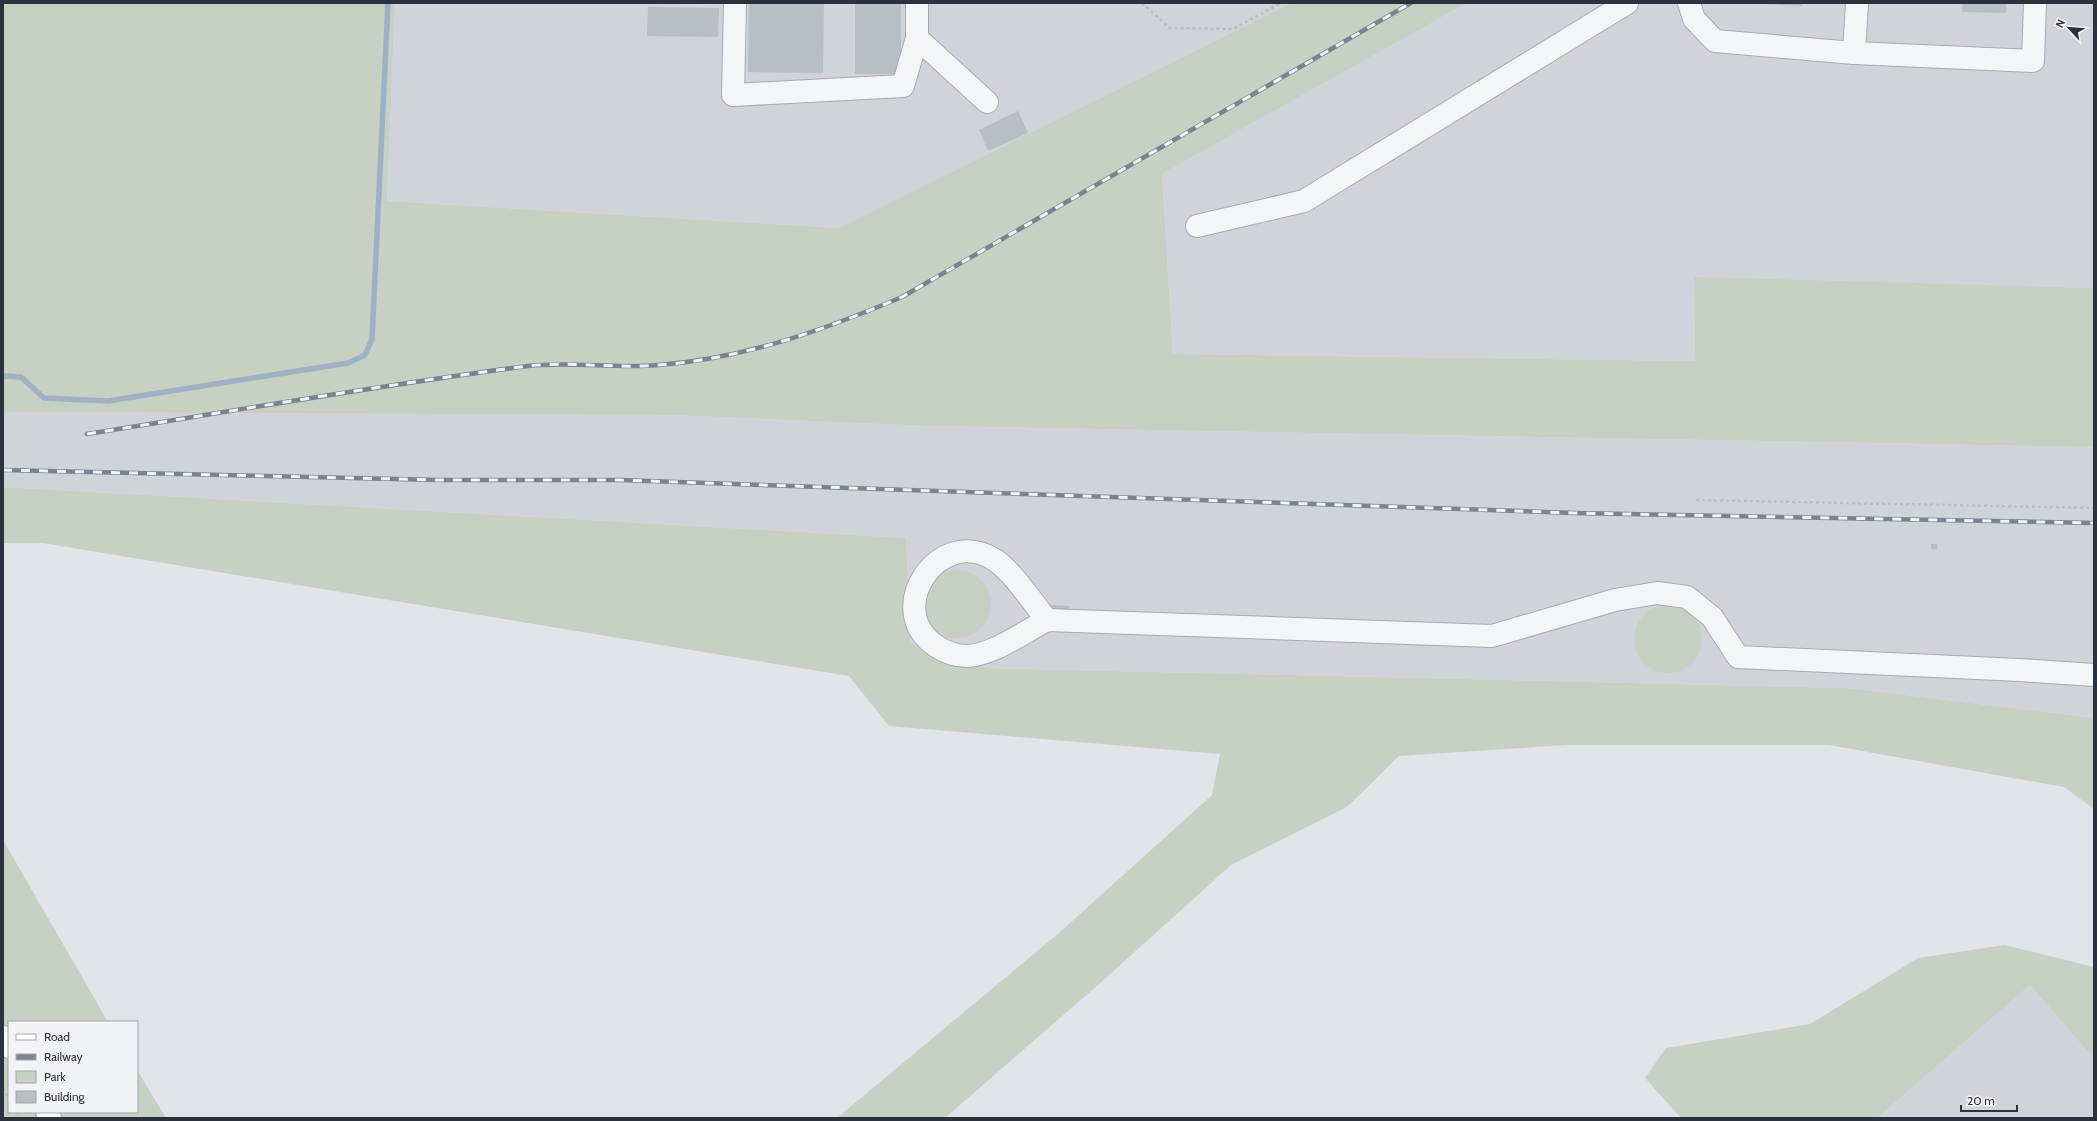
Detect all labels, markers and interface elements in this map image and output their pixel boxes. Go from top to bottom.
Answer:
north arrow [2049,8,2089,48]
text: N [2052,17,2068,30]
legend [8,1021,138,1113]
text: Road [44,1029,70,1044]
text: Railway [44,1049,82,1064]
text: Park [44,1069,66,1084]
scale bar [1961,1087,2017,1113]
text: Building [44,1089,86,1104]
text: 20 m [1967,1093,1995,1108]

